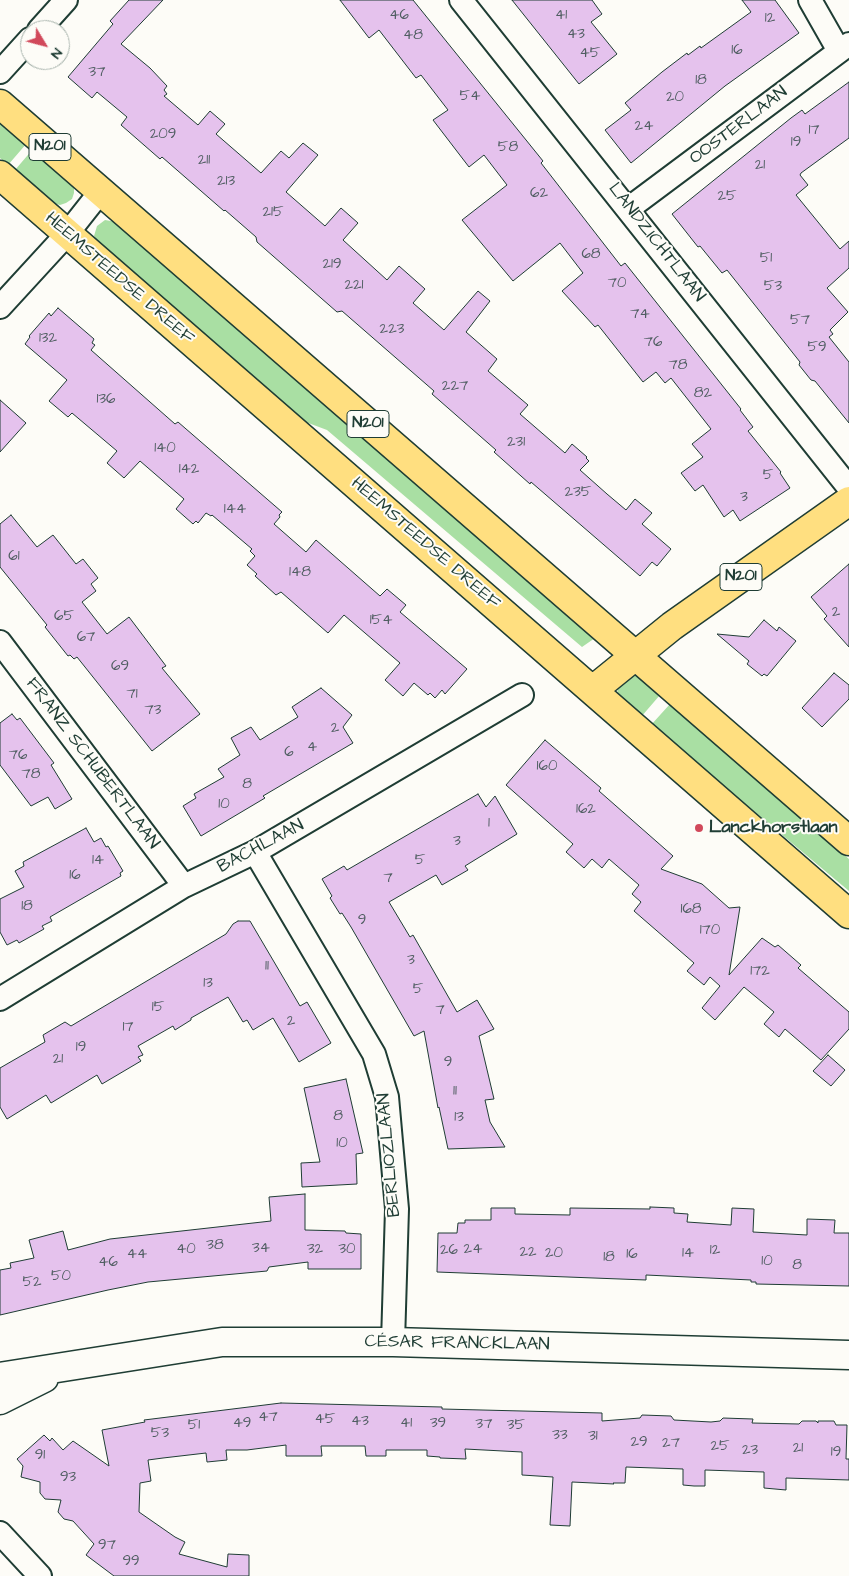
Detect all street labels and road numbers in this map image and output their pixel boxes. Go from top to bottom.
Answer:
street label: OOSTERLAAN [686,82,792,170]
road number: N201 [29,134,71,160]
street label: LANDZICHTLAAN [603,179,709,307]
street label: HEEMSTEEDSE DREEF [40,208,198,350]
road number: N201 [347,410,389,438]
street label: HEEMSTEEDSE DREEF [346,473,504,615]
road number: N201 [720,564,762,590]
street label: FRANZ SCHUBERTLAAN [20,674,164,854]
street label: BACHLAAN [214,815,308,879]
street label: BERLIOZLAAN [374,1092,406,1218]
street label: CÉSAR FRANCKLAAN [364,1332,550,1356]

